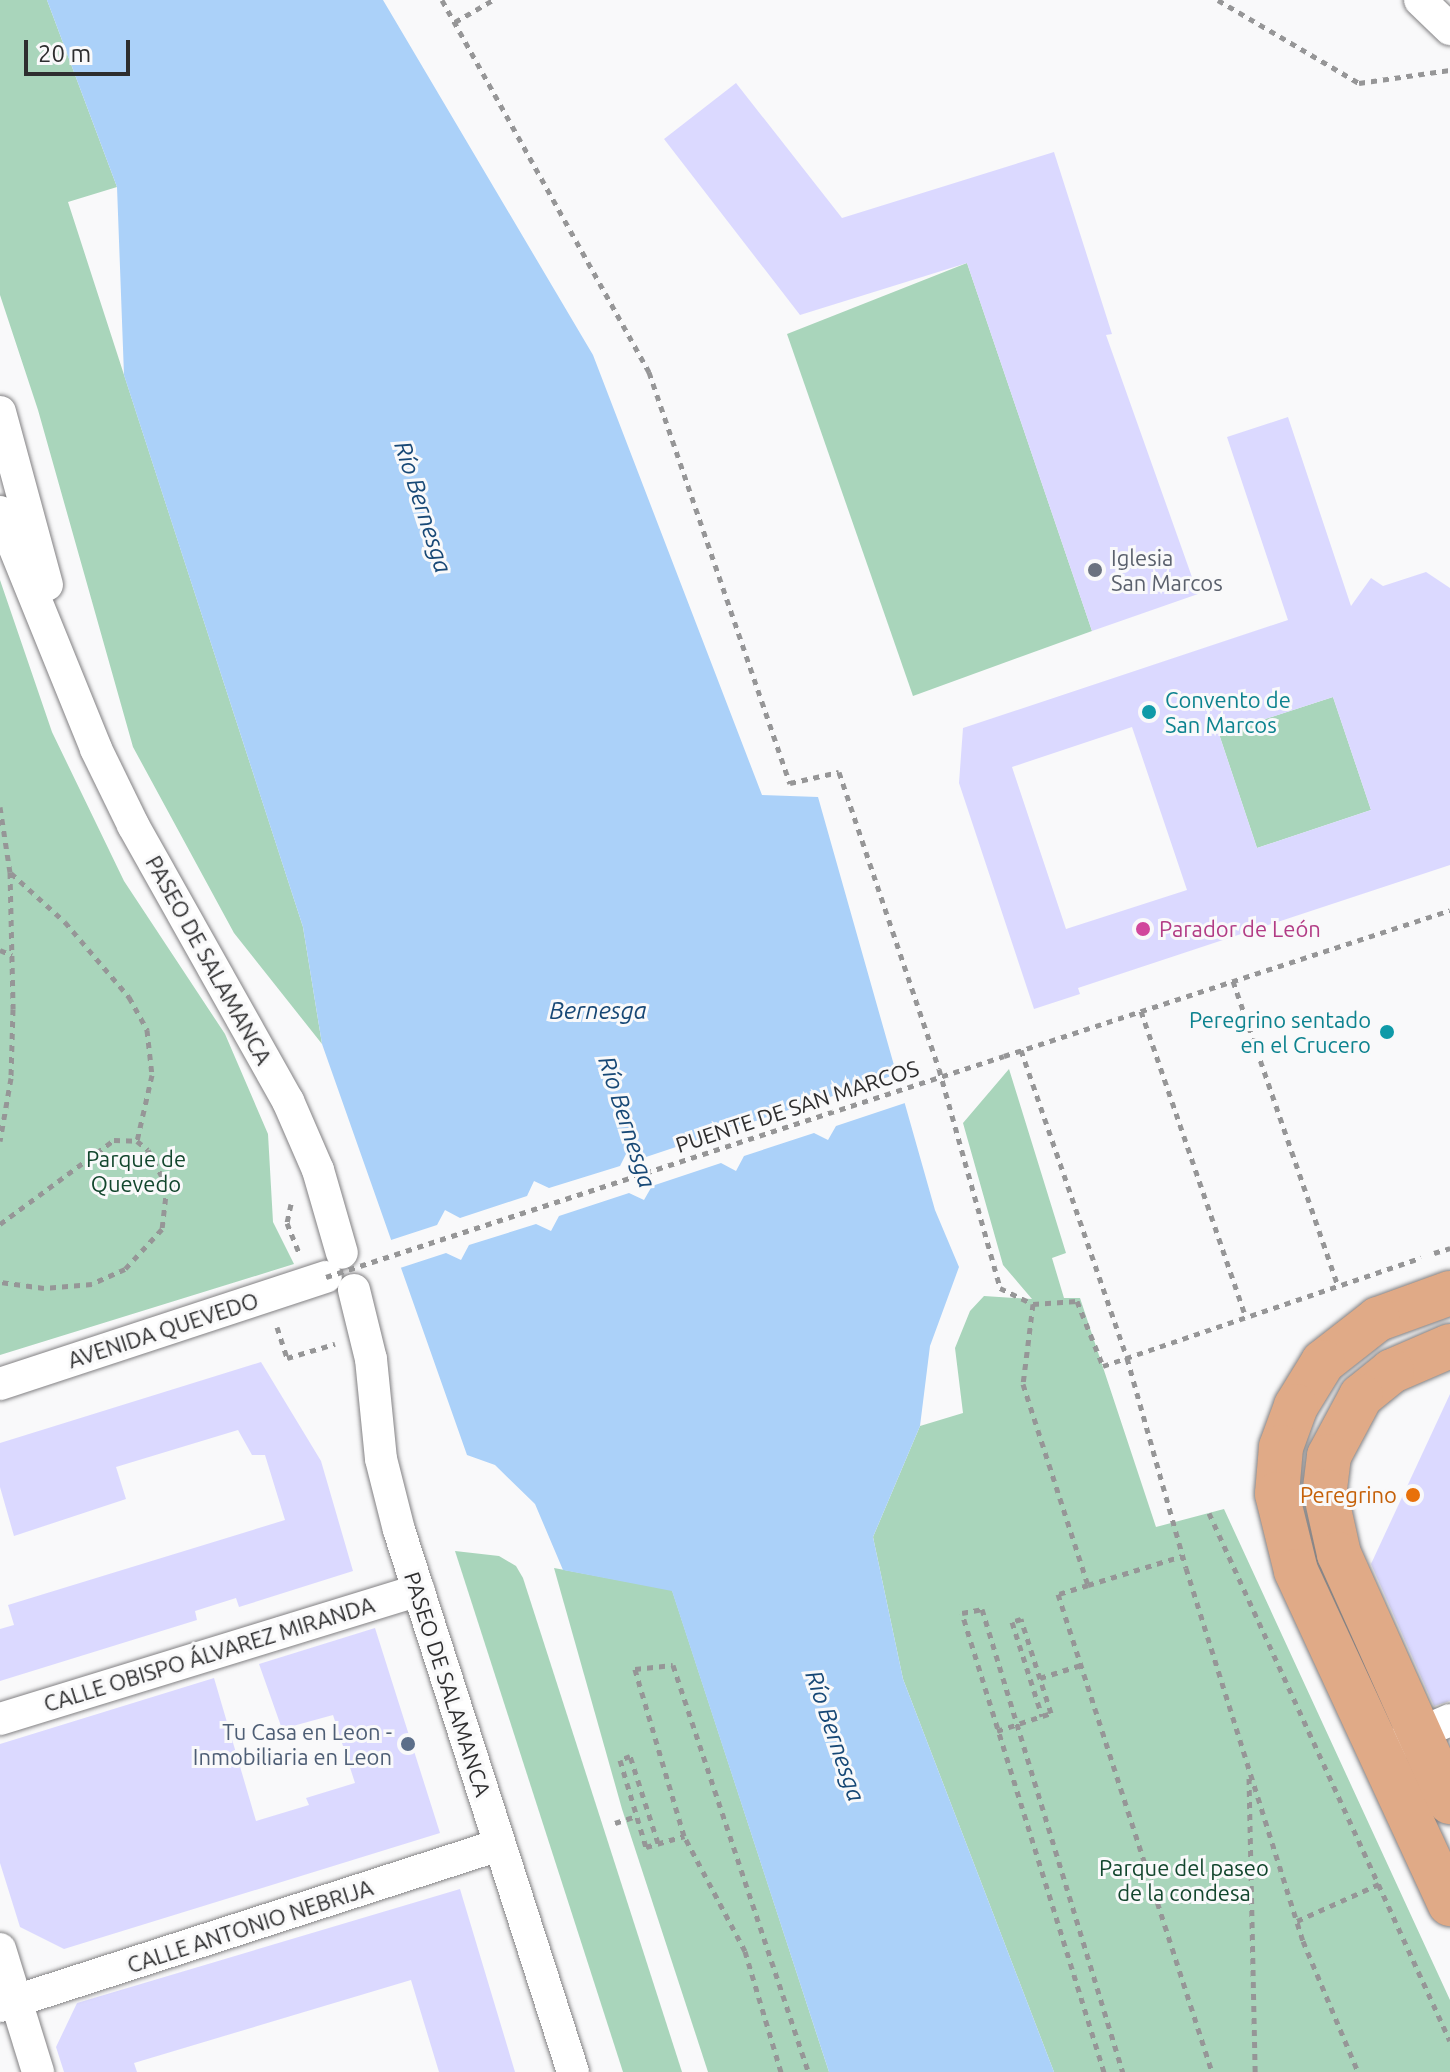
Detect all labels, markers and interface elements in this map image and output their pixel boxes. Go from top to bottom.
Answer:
scale bar [28,24,134,74]
text: 20 m [38,40,91,67]
water label: Río Bernesga [388,438,458,576]
place label: Iglesia San Marcos [1111,544,1223,596]
marker: Iglesia San Marcos [1086,561,1104,579]
place label: Convento de San Marcos [1165,686,1291,738]
marker: Convento de San Marcos [1140,703,1158,721]
street label: PASEO DE SALAMANCA [141,851,277,1069]
place label: Parador de León [1159,916,1321,942]
marker: Parador de León [1134,920,1152,938]
water label: Bernesga [549,997,647,1025]
place label: Peregrino sentado en el Crucero [1189,1006,1371,1058]
marker: Peregrino sentado en el Crucero [1378,1023,1396,1041]
water label: Río Bernesga [592,1053,662,1191]
street label: PUENTE DE SAN MARCOS [672,1054,922,1158]
park label: Parque de Quevedo [86,1145,186,1196]
street label: AVENIDA QUEVEDO [64,1287,262,1373]
place label: Peregrino [1300,1482,1397,1508]
marker: Peregrino [1404,1486,1422,1504]
street label: PASEO DE SALAMANCA [399,1568,497,1800]
street label: CALLE OBISPO ÁLVAREZ MIRANDA [40,1591,378,1717]
water label: Río Bernesga [799,1667,871,1805]
place label: Tu Casa en Leon - Inmobiliaria en Leon [193,1718,392,1770]
marker: Tu Casa en Leon - Inmobiliaria en Leon [399,1735,417,1753]
park label: Parque del paseo de la condesa [1099,1854,1269,1906]
street label: CALLE ANTONIO NEBRIJA [124,1874,376,1978]

